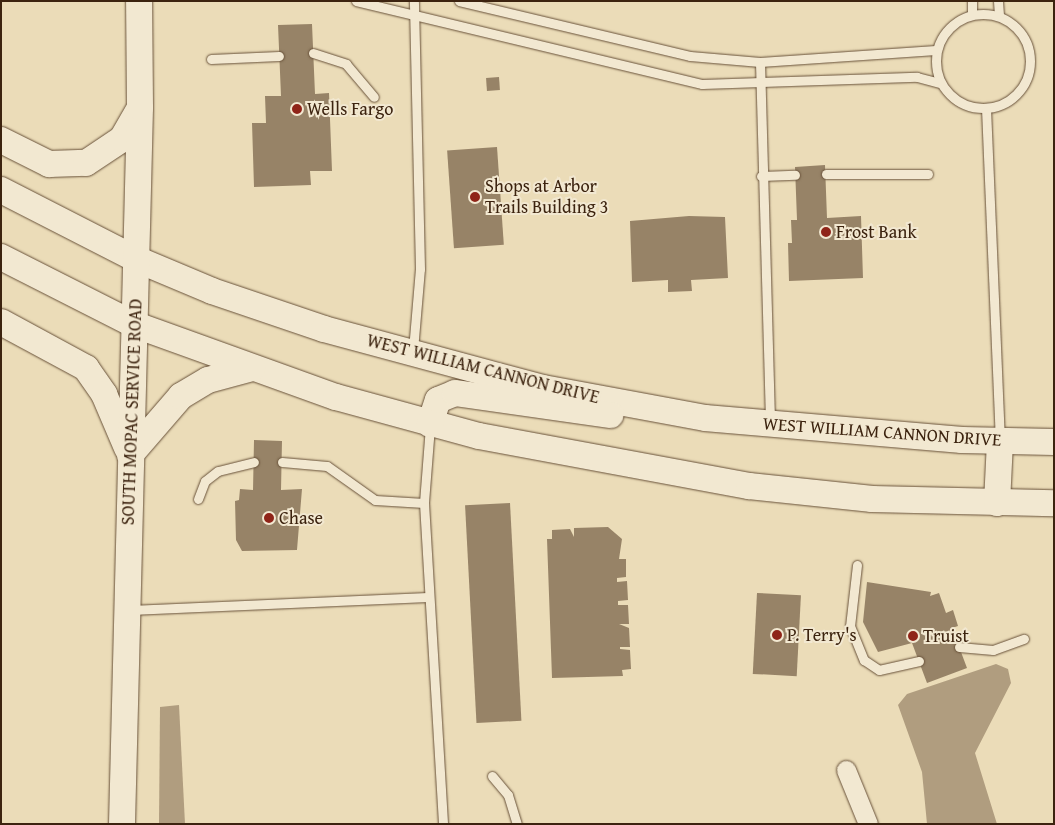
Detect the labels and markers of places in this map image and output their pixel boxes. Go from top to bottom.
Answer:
place label: Wells Fargo [307,98,393,120]
marker: Wells Fargo [291,103,303,115]
place label: Shops at Arbor Trails Building 3 [485,176,608,218]
marker: Shops at Arbor Trails Building 3 [469,191,481,203]
place label: Frost Bank [836,221,917,243]
marker: Frost Bank [820,226,832,238]
place label: Chase [279,507,323,529]
marker: Chase [263,512,275,524]
place label: P. Terry's [787,624,857,646]
place label: Truist [923,625,969,647]
marker: P. Terry's [771,629,783,641]
marker: Truist [907,630,919,642]

